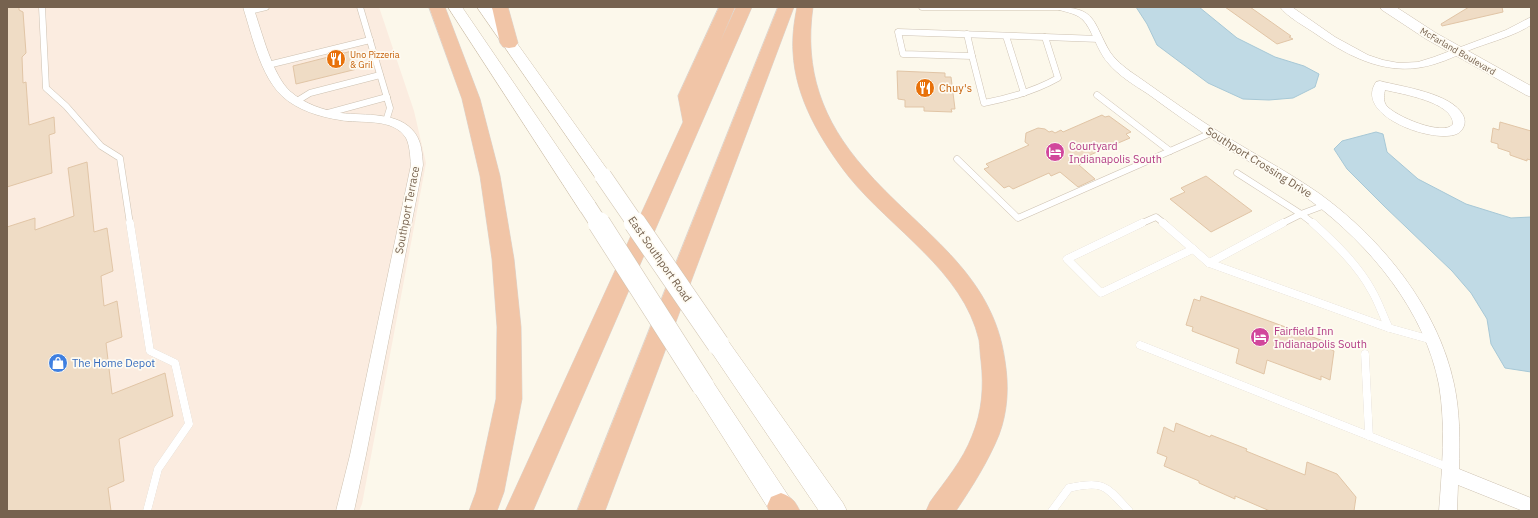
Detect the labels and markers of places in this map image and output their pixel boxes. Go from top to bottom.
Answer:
restaurant icon: Uno Pizzeria & Gril [325,48,347,70]
place label: Uno Pizzeria & Gril [350,49,400,70]
restaurant icon: Chuy's [914,77,936,99]
place label: Chuy's [939,81,972,95]
place label: Courtyard Indianapolis South [1069,139,1162,166]
hotel icon: Courtyard Indianapolis South [1044,141,1066,163]
place label: Fairfield Inn Indianapolis South [1274,324,1367,351]
hotel icon: Fairfield Inn Indianapolis South [1249,326,1271,348]
shop icon: The Home Depot [47,352,69,374]
place label: The Home Depot [72,356,155,370]

